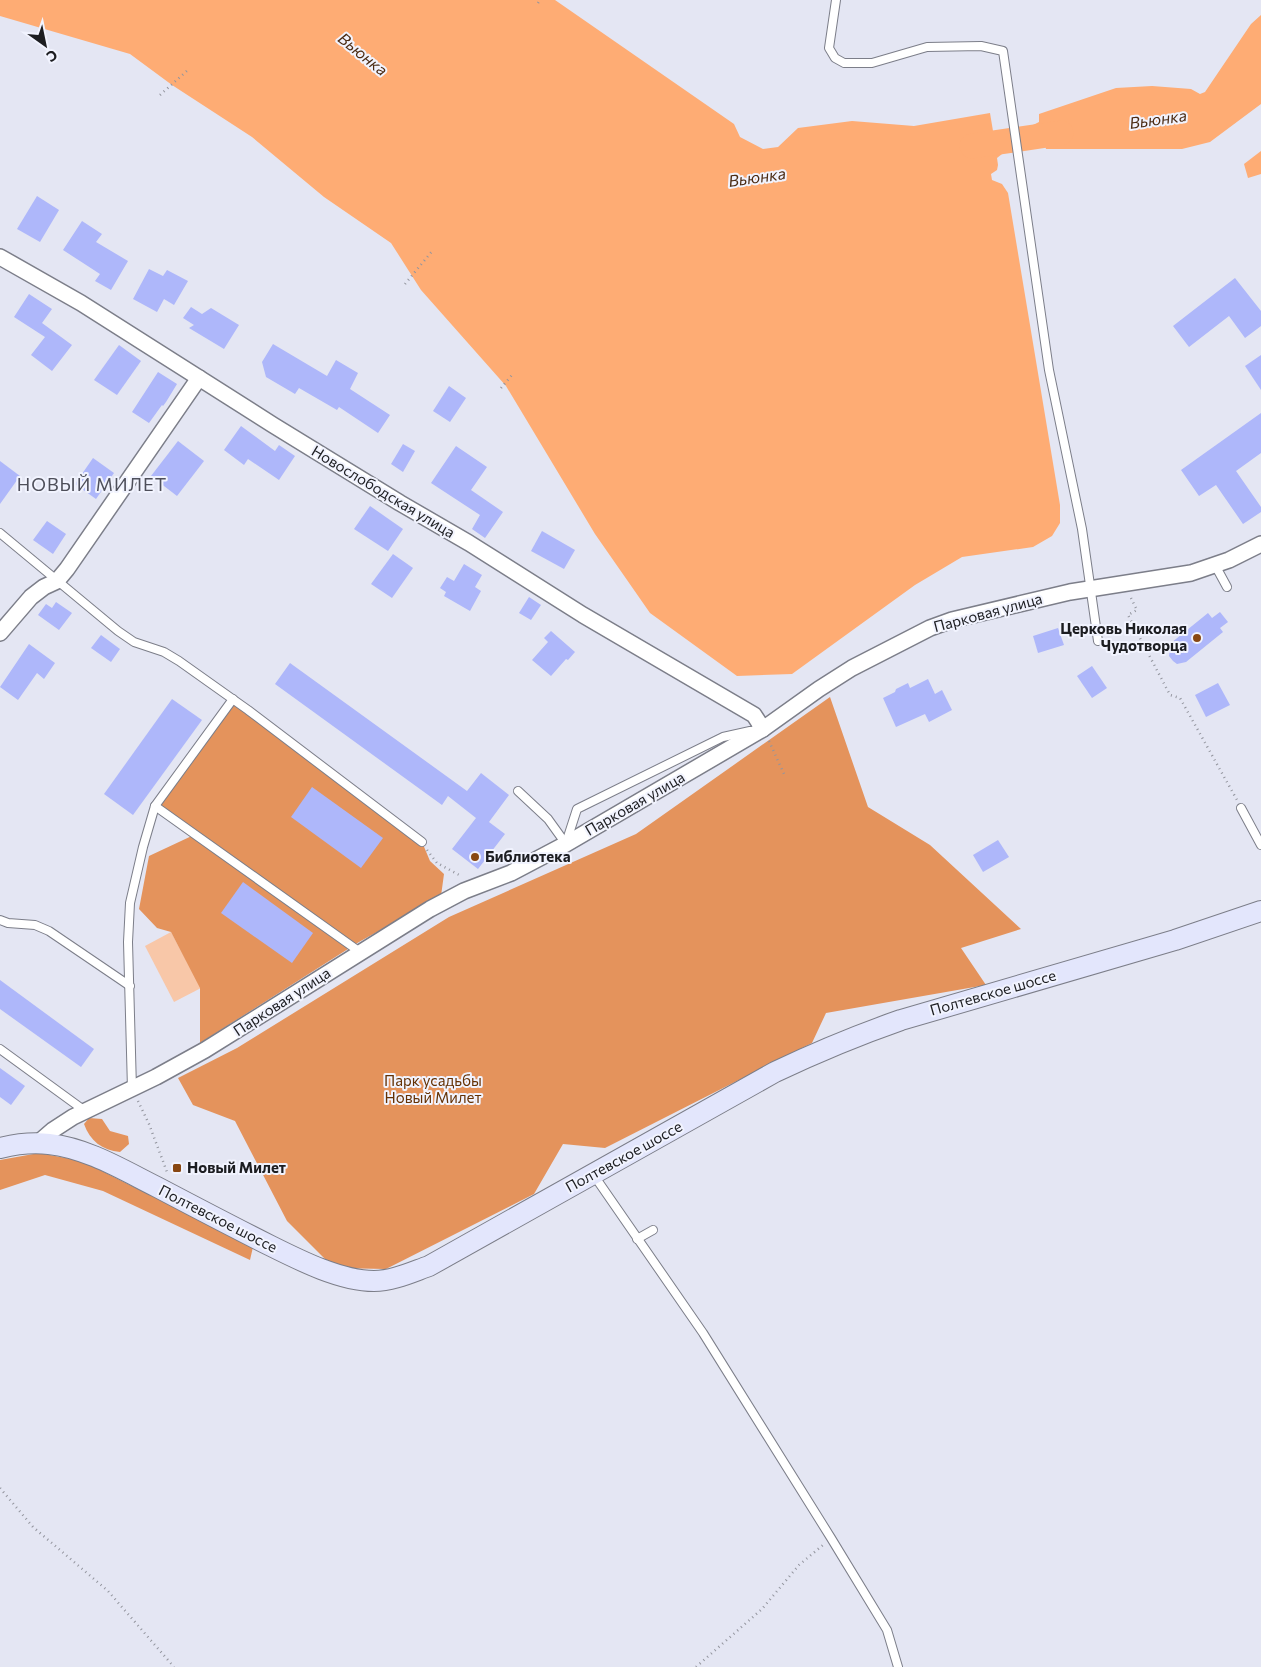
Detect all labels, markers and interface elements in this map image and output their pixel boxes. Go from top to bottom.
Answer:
north arrow [20,20,70,70]
water label: Вьюнка [335,28,392,79]
text: С [44,47,61,66]
water label: Вьюнка [1128,105,1188,132]
water label: Вьюнка [727,163,787,190]
street label: Новослободская улица [309,441,458,541]
district label: НОВЫЙ МИЛЕТ [17,473,167,495]
street label: Парковая улица [931,589,1044,635]
place label: Церковь Николая Чудотворца [1060,619,1187,654]
marker: Церковь Николая Чудотворца [1191,632,1203,644]
street label: Парковая улица [582,767,687,839]
place label: Библиотека [485,847,571,865]
marker: Библиотека [469,851,481,863]
street label: Парковая улица [230,963,333,1039]
street label: Полтевское шоссе [927,965,1058,1019]
park label: Парк усадьбы Новый Милет [384,1071,482,1106]
street label: Полтевское шоссе [562,1117,685,1196]
place label: Новый Милет [187,1158,286,1176]
marker: Новый Милет [171,1162,183,1174]
street label: Полтевское шоссе [156,1180,281,1256]

